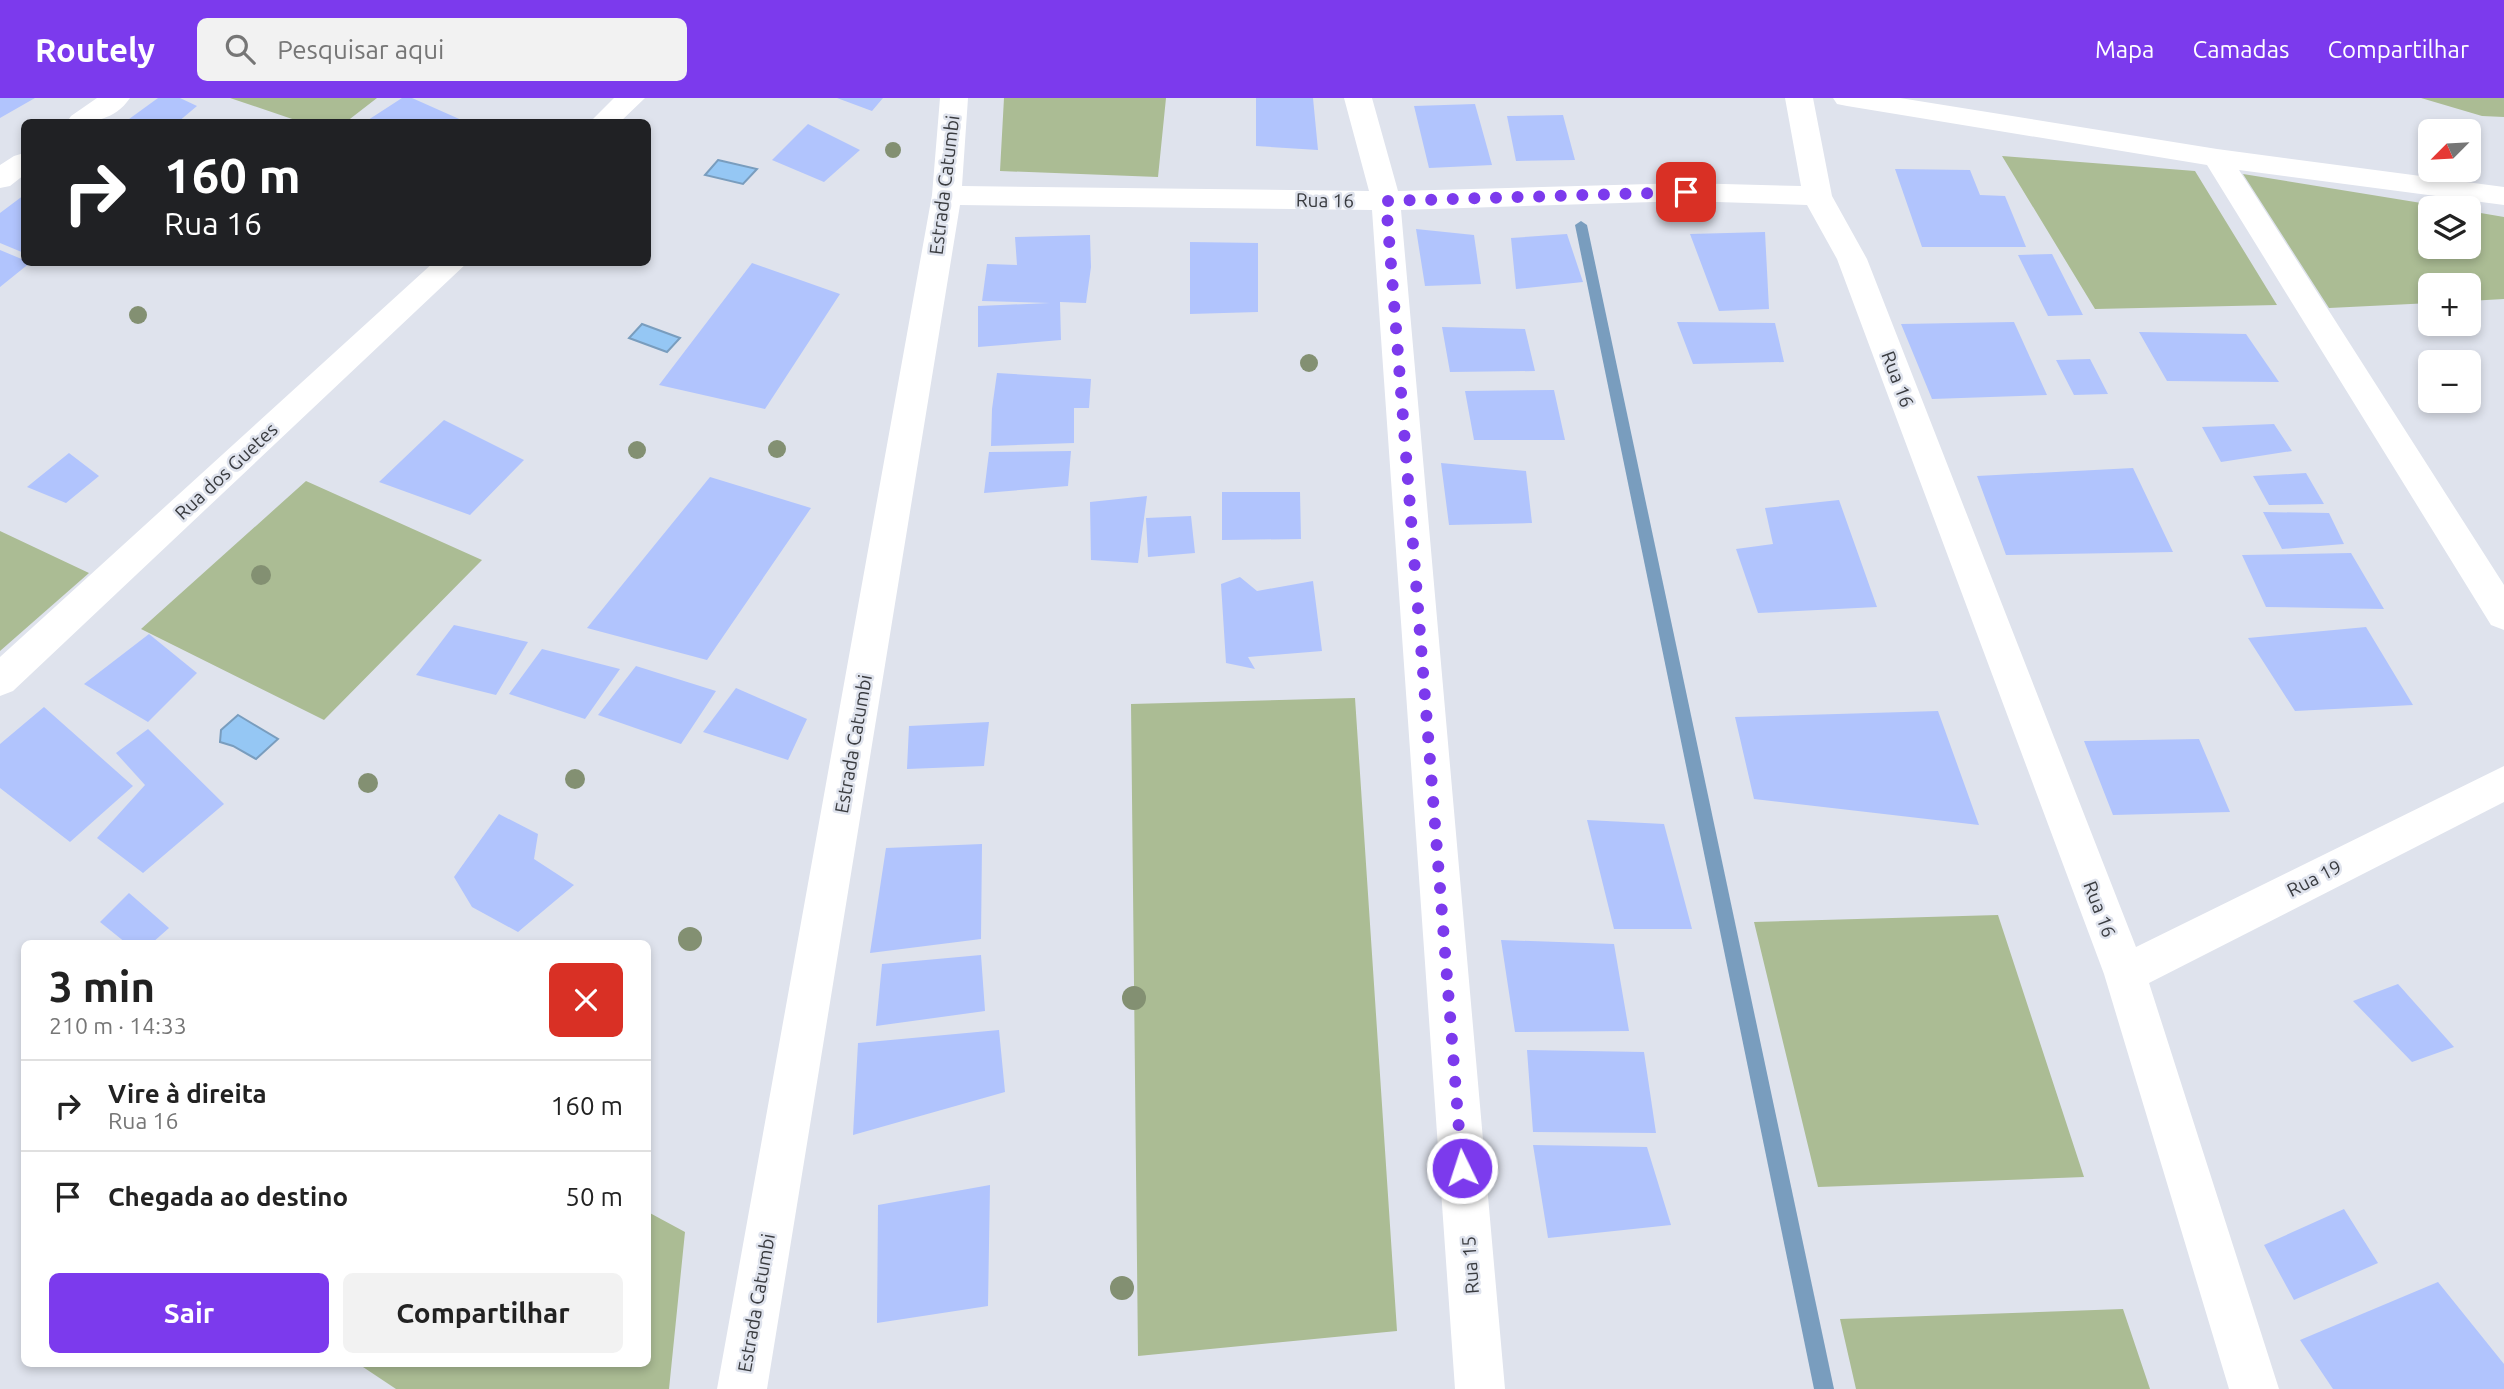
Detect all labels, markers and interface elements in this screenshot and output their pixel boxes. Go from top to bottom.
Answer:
search box [197,18,687,81]
icon: search [221,30,259,68]
text: Routely [35,31,155,68]
text: Pesquisar aqui [277,35,444,64]
text: Mapa [2095,36,2154,63]
text: Camadas [2192,36,2289,63]
text: Compartilhar [2327,36,2469,63]
street label: Estrada Catumbi [925,114,963,256]
north arrow [2418,119,2482,182]
map controls [2418,119,2481,413]
icon: right [49,147,140,238]
text: 160 m [164,147,301,202]
pin [1656,162,1716,222]
icon: arrive [1667,173,1705,211]
street label: Rua 16 [1296,188,1354,212]
button: layers [2418,196,2481,259]
text: Rua 16 [164,205,262,241]
button: + [2418,273,2481,336]
street label: Rua 16 [1877,348,1919,410]
button: − [2418,350,2481,413]
street label: Rua dos Guetes [170,418,282,524]
street label: Estrada Catumbi [830,673,876,815]
street label: Rua 19 [2283,855,2345,901]
street label: Rua 16 [2079,878,2121,940]
text: 3 min [49,963,155,1010]
button: close [549,963,623,1037]
text: 210 m · 14:33 [49,1013,187,1038]
text: Vire à direita [108,1079,267,1108]
icon: right [49,1087,87,1125]
text: 160 m [551,1091,623,1120]
text: Rua 16 [108,1108,179,1133]
position arrow [1425,1131,1499,1205]
icon: arrive [49,1178,87,1216]
text: Chegada ao destino [108,1182,348,1211]
text: 50 m [565,1182,623,1211]
street label: Estrada Catumbi [733,1232,779,1374]
street label: Rua 15 [1457,1235,1483,1295]
button: Sair [49,1273,329,1353]
button: Compartilhar [343,1273,623,1353]

